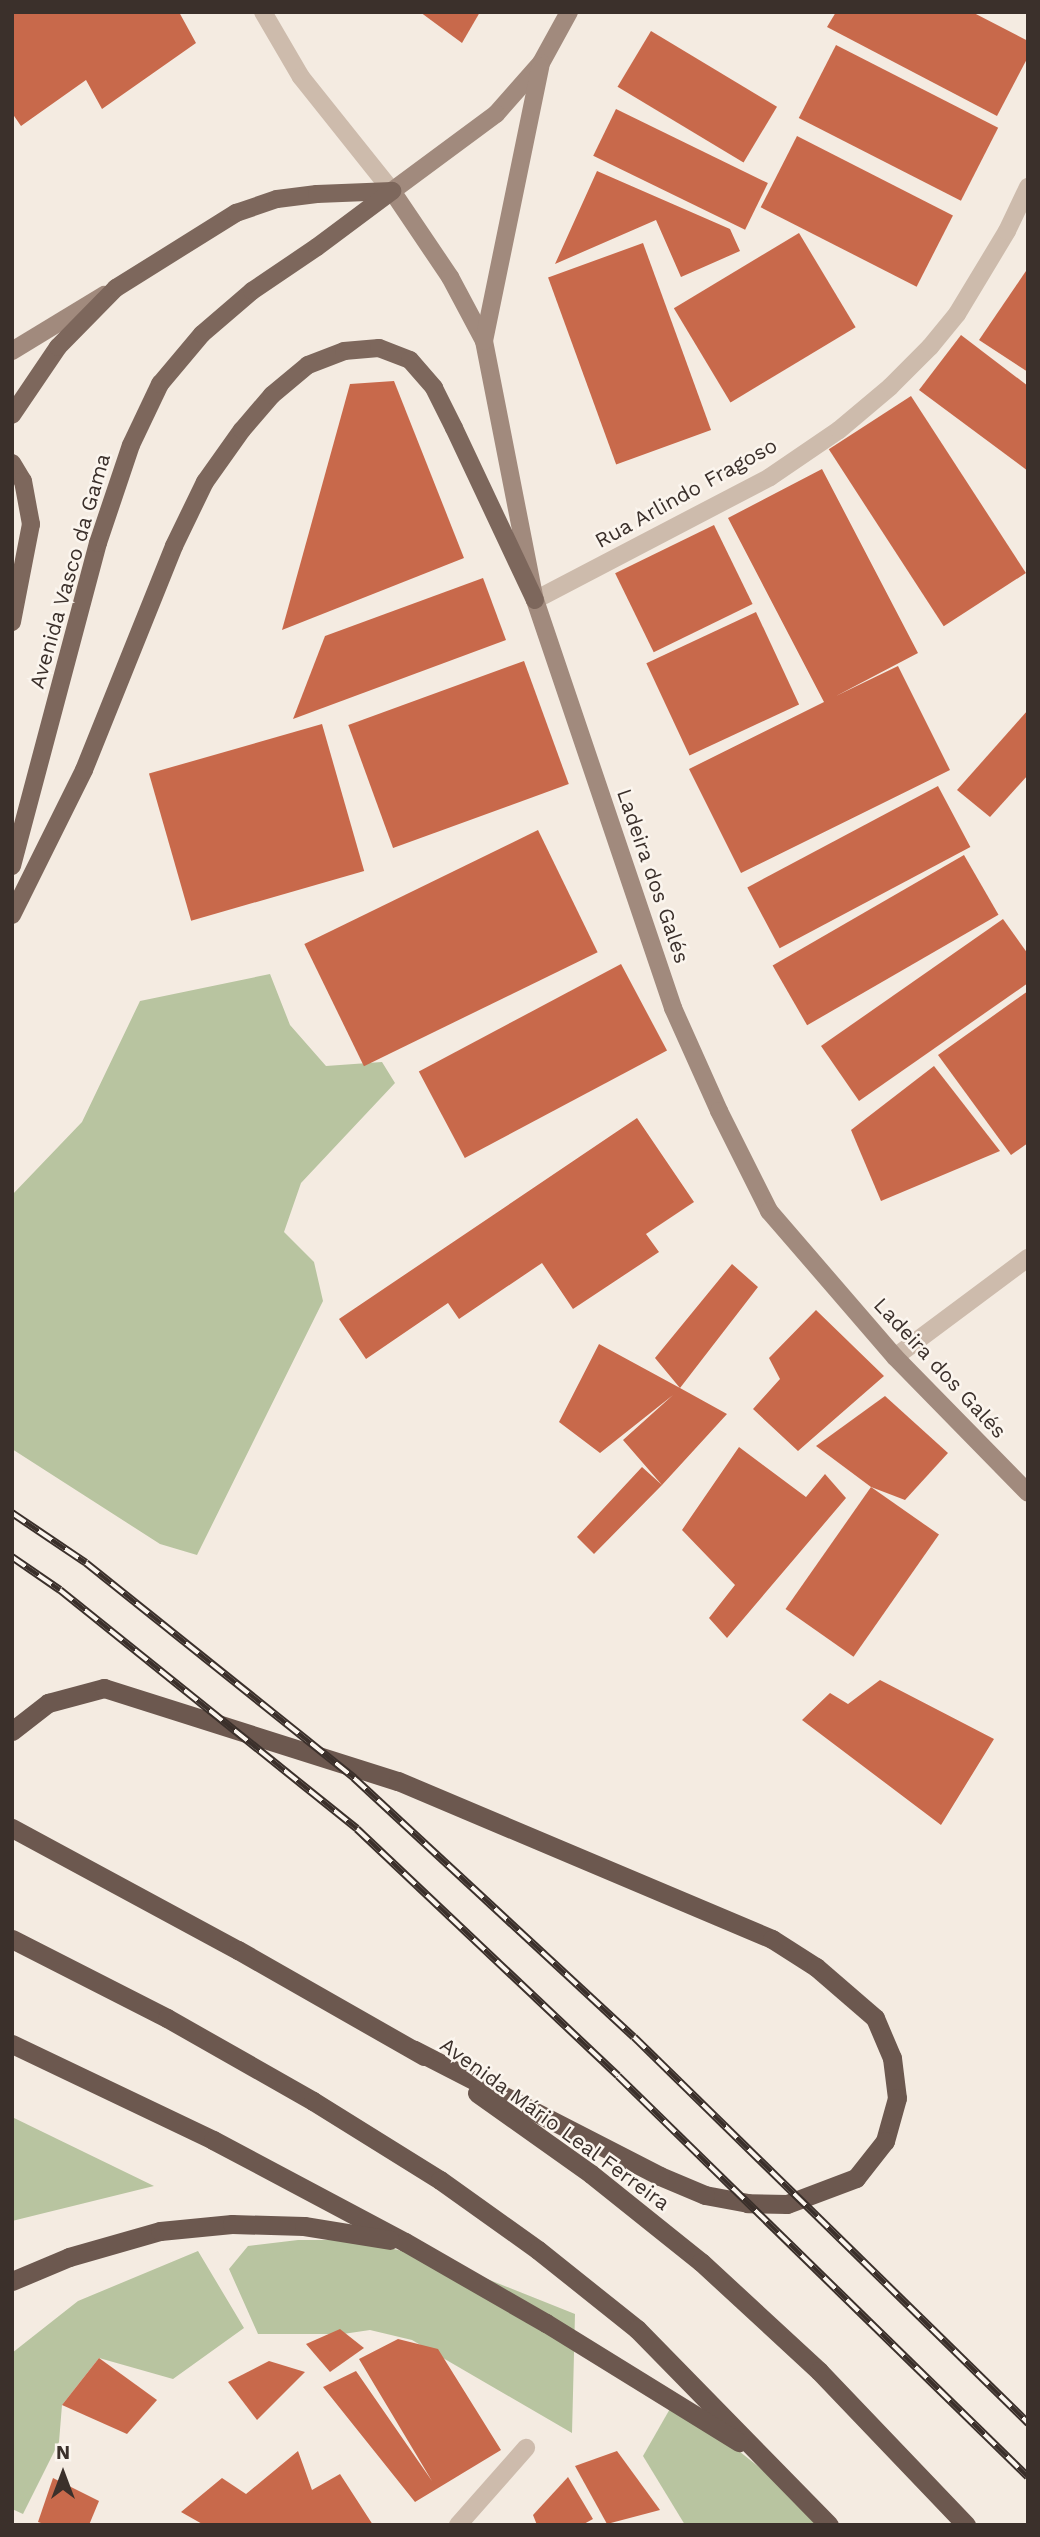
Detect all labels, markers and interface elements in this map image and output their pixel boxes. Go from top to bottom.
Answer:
street label: Rua Arlindo Fragoso [590,432,782,554]
street label: Avenida Vasco da Gama [24,450,116,692]
street label: Ladeira dos Galés [611,785,695,967]
street label: Ladeira dos Galés [868,1292,1012,1444]
street label: Avenida Mário Leal Ferreira [435,2032,675,2216]
north arrow [28,2439,98,2509]
text: N [56,2441,70,2464]

